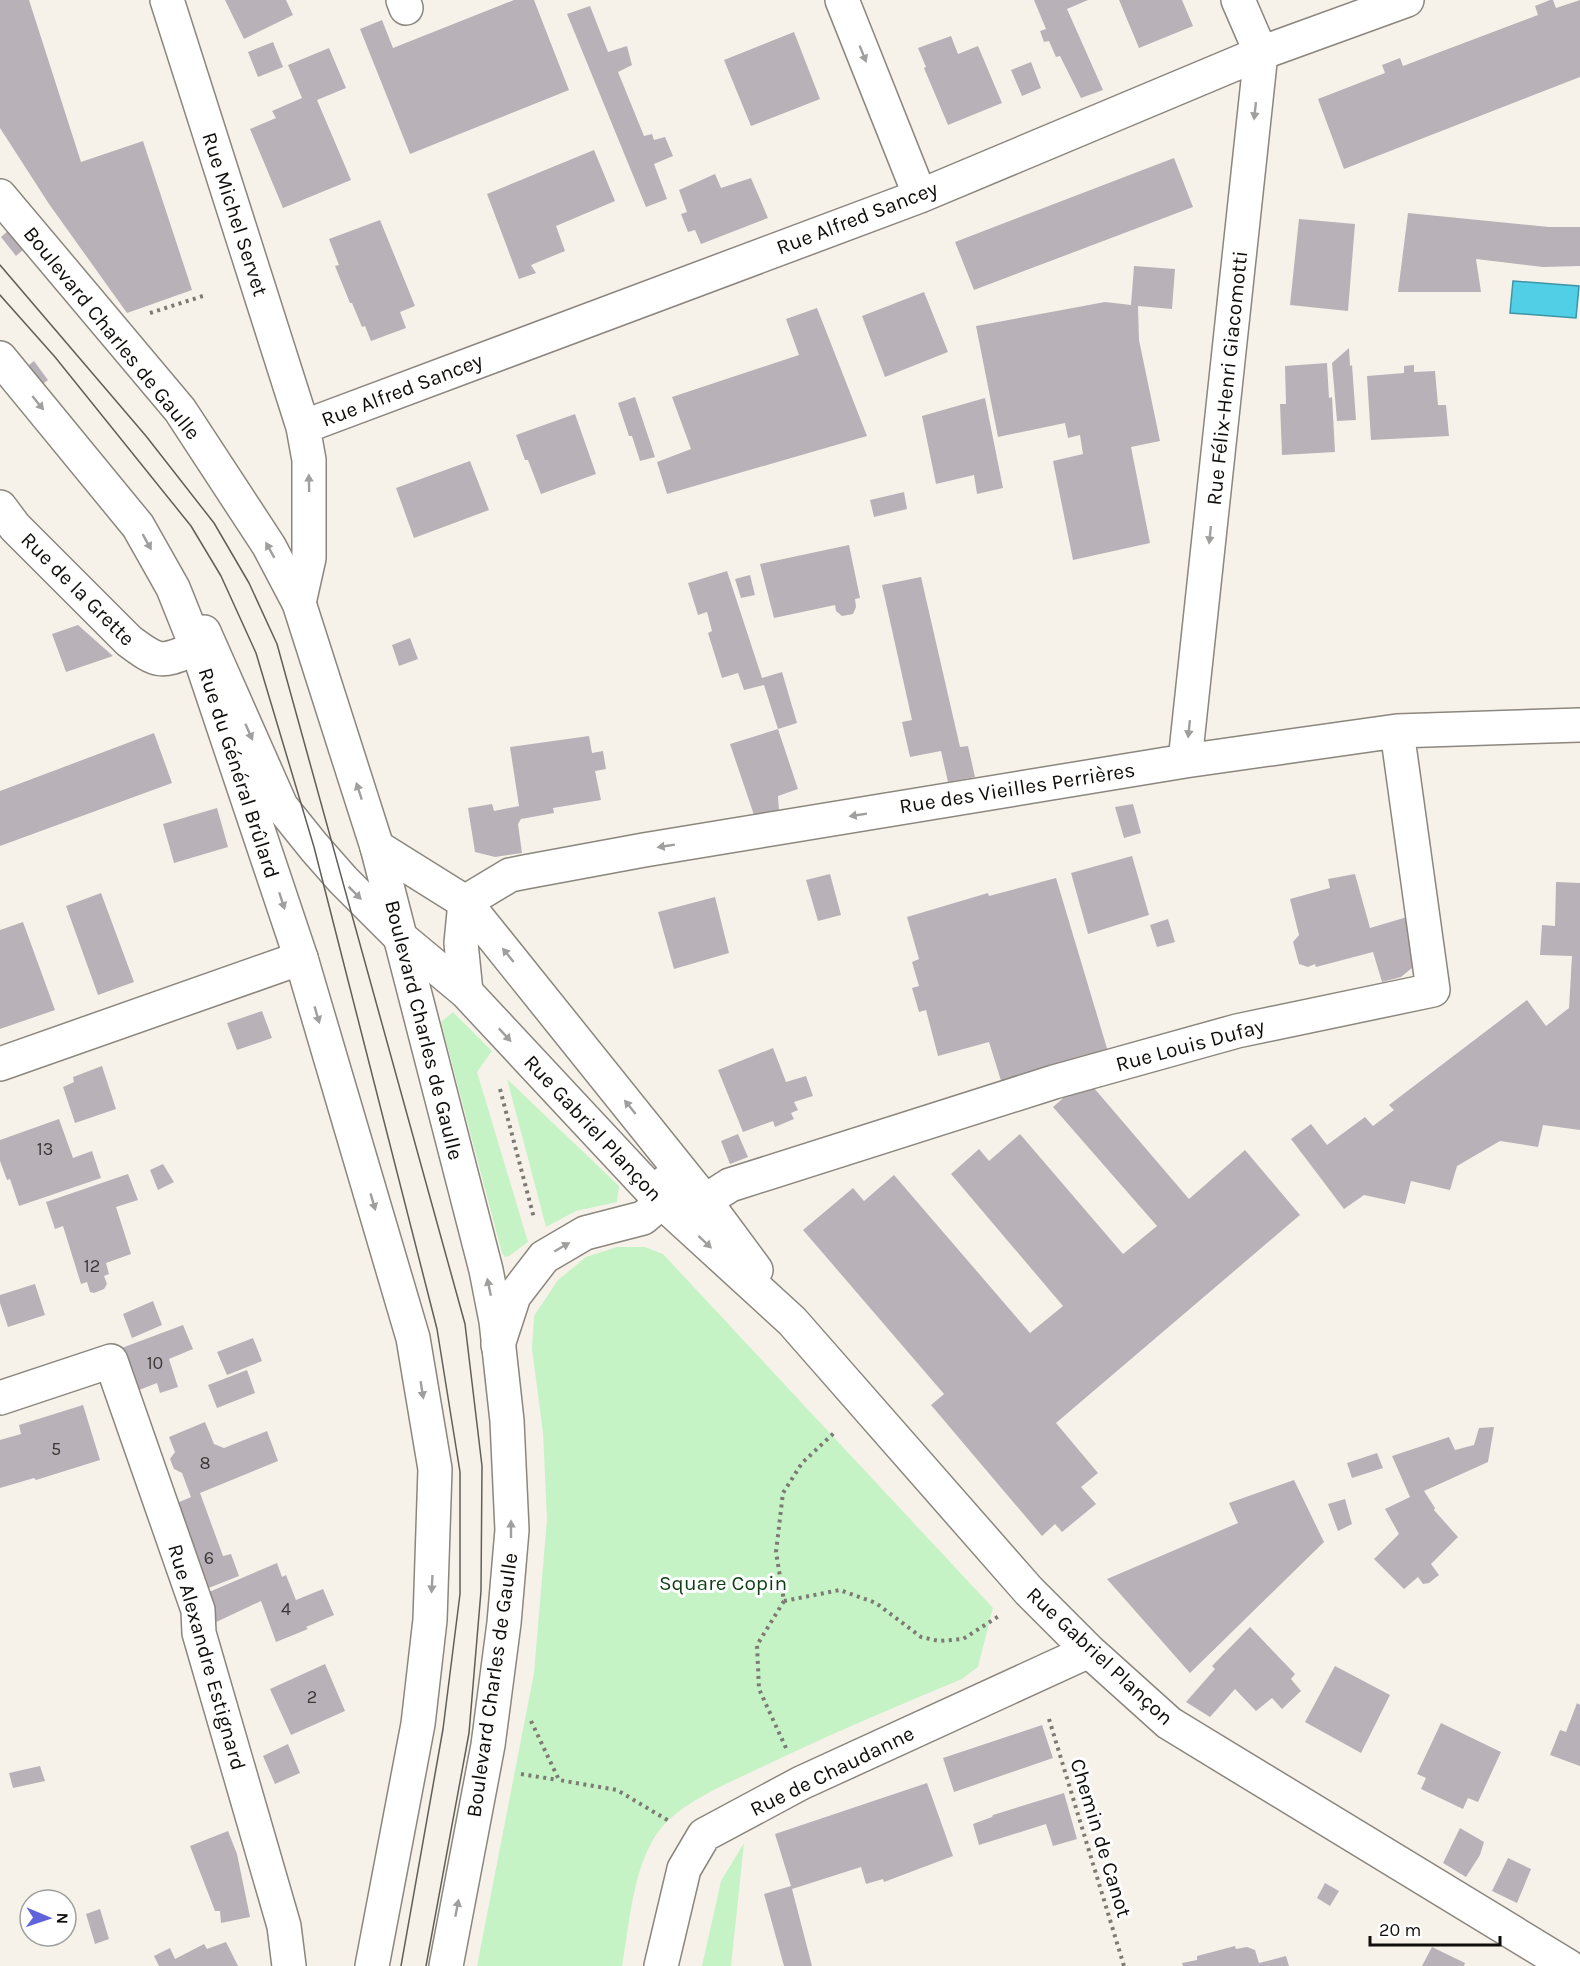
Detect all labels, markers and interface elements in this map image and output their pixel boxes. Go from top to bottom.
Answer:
one-way arrow [858,46,868,64]
one-way arrow [1250,102,1260,121]
street label: Rue Michel Servet [197,129,273,299]
street label: Rue Alfred Sancey [773,176,941,260]
street label: Boulevard Charles de Gaulle [19,222,205,444]
street label: Rue Félix-Henri Giacomotti [1202,249,1252,507]
street label: Rue Alfred Sancey [318,348,486,432]
one-way arrow [31,395,44,411]
one-way arrow [304,473,314,492]
one-way arrow [1205,525,1215,544]
street label: Rue de la Grette [16,527,140,651]
one-way arrow [142,534,152,551]
one-way arrow [265,541,275,558]
street label: Rue du Général Brûlard [194,665,284,881]
one-way arrow [1184,719,1194,738]
one-way arrow [245,723,254,741]
street label: Rue des Vieilles Perrières [897,758,1137,818]
one-way arrow [354,782,363,800]
one-way arrow [849,811,868,820]
one-way arrow [656,842,675,851]
one-way arrow [348,885,362,899]
one-way arrow [277,892,287,910]
street label: Boulevard Charles de Gaulle [380,898,468,1162]
one-way arrow [501,947,514,963]
one-way arrow [313,1006,322,1024]
street label: Rue Louis Dufay [1113,1014,1267,1076]
one-way arrow [498,1027,511,1042]
street label: Rue Gabriel Plançon [519,1050,667,1206]
one-way arrow [623,1099,636,1115]
house number: 13 [37,1138,53,1160]
one-way arrow [369,1193,378,1211]
one-way arrow [697,1235,712,1249]
one-way arrow [554,1241,570,1252]
house number: 12 [84,1255,100,1277]
one-way arrow [484,1277,493,1296]
house number: 10 [147,1352,163,1374]
one-way arrow [417,1381,426,1400]
house number: 5 [51,1438,61,1460]
house number: 8 [199,1452,211,1474]
one-way arrow [506,1519,516,1538]
street label: Rue Alexandre Estignard [163,1541,251,1773]
house number: 6 [204,1547,214,1569]
street label: Boulevard Charles de Gaulle [462,1551,522,1819]
park label: Square Copin [659,1571,787,1595]
one-way arrow [427,1574,436,1593]
street label: Rue Gabriel Plançon [1022,1582,1178,1730]
house number: 4 [281,1598,291,1620]
house number: 2 [307,1686,317,1708]
street label: Rue de Chaudanne [746,1721,918,1821]
street label: Chemin de Canot [1065,1756,1137,1920]
north arrow [18,1888,78,1948]
one-way arrow [453,1899,462,1918]
scale bar [1370,1909,1500,1947]
text: N [53,1912,72,1925]
text: 20 m [1379,1919,1421,1941]

